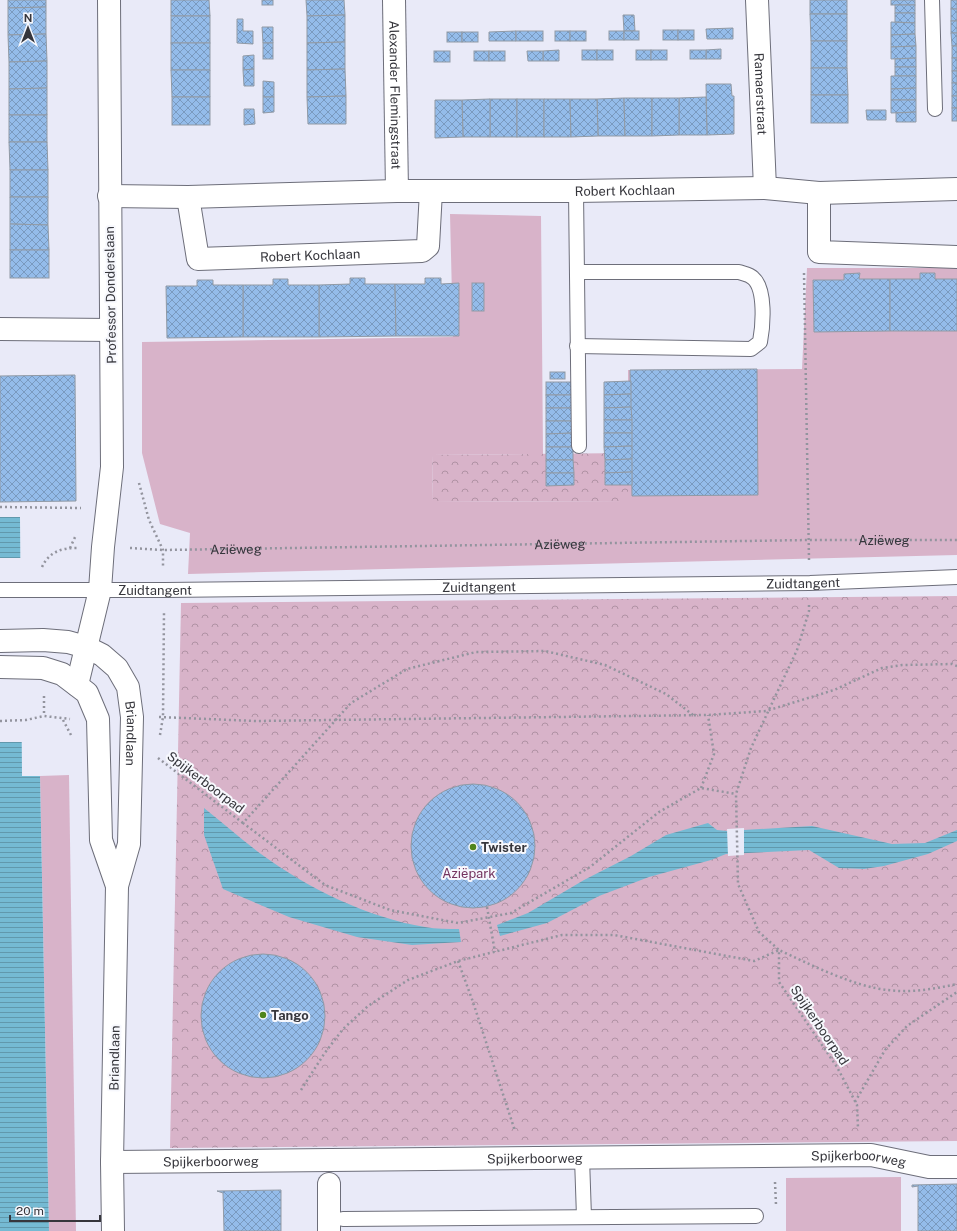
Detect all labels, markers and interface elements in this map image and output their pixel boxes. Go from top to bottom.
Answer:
north arrow [8,8,48,48]
text: N [24,12,32,24]
street label: Alexander Flemingstraat [386,20,404,170]
street label: Ramaerstraat [751,53,770,135]
street label: Robert Kochlaan [575,182,675,199]
street label: Professor Donderslaan [102,226,119,364]
street label: Robert Kochlaan [260,246,361,265]
street label: Aziëweg [858,533,910,548]
street label: Aziëweg [534,536,586,552]
street label: Aziëweg [210,541,262,557]
street label: Zuidtangent [766,575,840,591]
street label: Zuidtangent [442,579,516,595]
street label: Zuidtangent [118,583,192,598]
street label: Briandlaan [122,700,139,766]
street label: Spijkerboorpad [164,749,247,816]
place label: Twister [481,840,528,855]
marker: Twister [468,842,478,852]
park label: Aziëpark [442,866,496,881]
street label: Spijkerboorpad [787,983,852,1068]
place label: Tango [271,1008,309,1023]
marker: Tango [258,1010,268,1020]
street label: Briandlaan [106,1025,123,1091]
street label: Spijkerboorweg [811,1148,908,1170]
street label: Spijkerboorweg [487,1151,583,1167]
street label: Spijkerboorweg [163,1154,259,1170]
scale bar [10,1197,100,1223]
text: 20 m [16,1204,44,1218]

